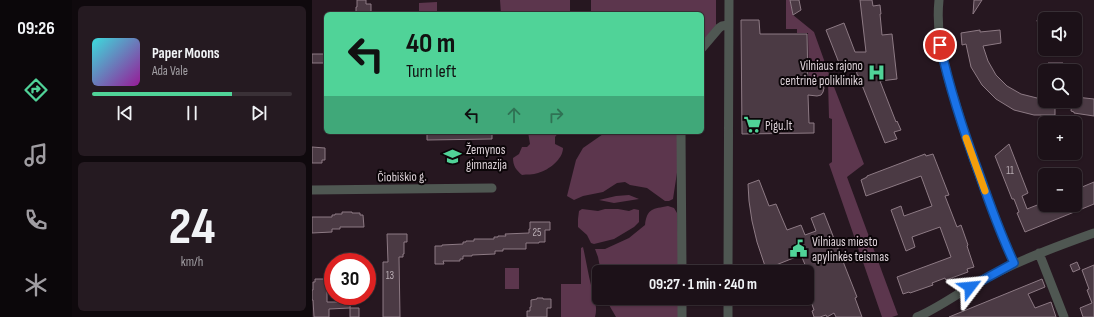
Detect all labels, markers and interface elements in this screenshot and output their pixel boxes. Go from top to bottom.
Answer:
map controls [1038,12,1082,212]
button: sound [1038,12,1082,56]
text: 09:26 [17,18,55,39]
text: 40 m [406,27,455,60]
icon: left [340,28,392,80]
pin [923,28,957,62]
icon: arrive [929,34,951,56]
text: Paper Moons [152,44,220,63]
place label: Vilniaus rajono centrinė poliklinika [780,58,863,89]
text: Turn left [406,61,457,82]
hospital icon: Vilniaus rajono centrinė poliklinika [866,62,886,82]
text: Ada Vale [152,63,188,79]
button: search [1038,64,1082,108]
icon: directions [22,76,50,104]
icon: previous [114,102,136,124]
icon: pause [181,102,203,124]
icon: next [248,102,270,124]
icon: left [461,104,483,126]
icon: ahead [503,104,525,126]
icon: right [545,104,567,126]
supermarket icon: Pigu.lt [742,115,762,135]
button: + [1038,116,1082,160]
place label: Pigu.lt [765,118,792,134]
icon: music [22,141,50,169]
place label: Žemynos gimnazija [466,142,507,173]
school or university icon: Žemynos gimnazija [443,146,463,166]
house number: 11 [1006,164,1014,177]
street label: Čiobiškio g. [377,168,427,185]
button: − [1038,168,1082,212]
text: 24 [169,196,215,259]
icon: phone [22,206,50,234]
house number: 25 [533,226,541,239]
place label: Vilniaus miesto apylinkės teismas [812,234,889,265]
public building icon: Vilniaus miesto apylinkės teismas [789,238,809,258]
speed limit sign: 30 [324,253,376,305]
text: km/h [181,254,203,270]
position arrow [949,266,991,308]
house number: 13 [386,269,395,282]
icon: climate [22,271,50,299]
text: 09:27 · 1 min · 240 m [649,275,757,294]

